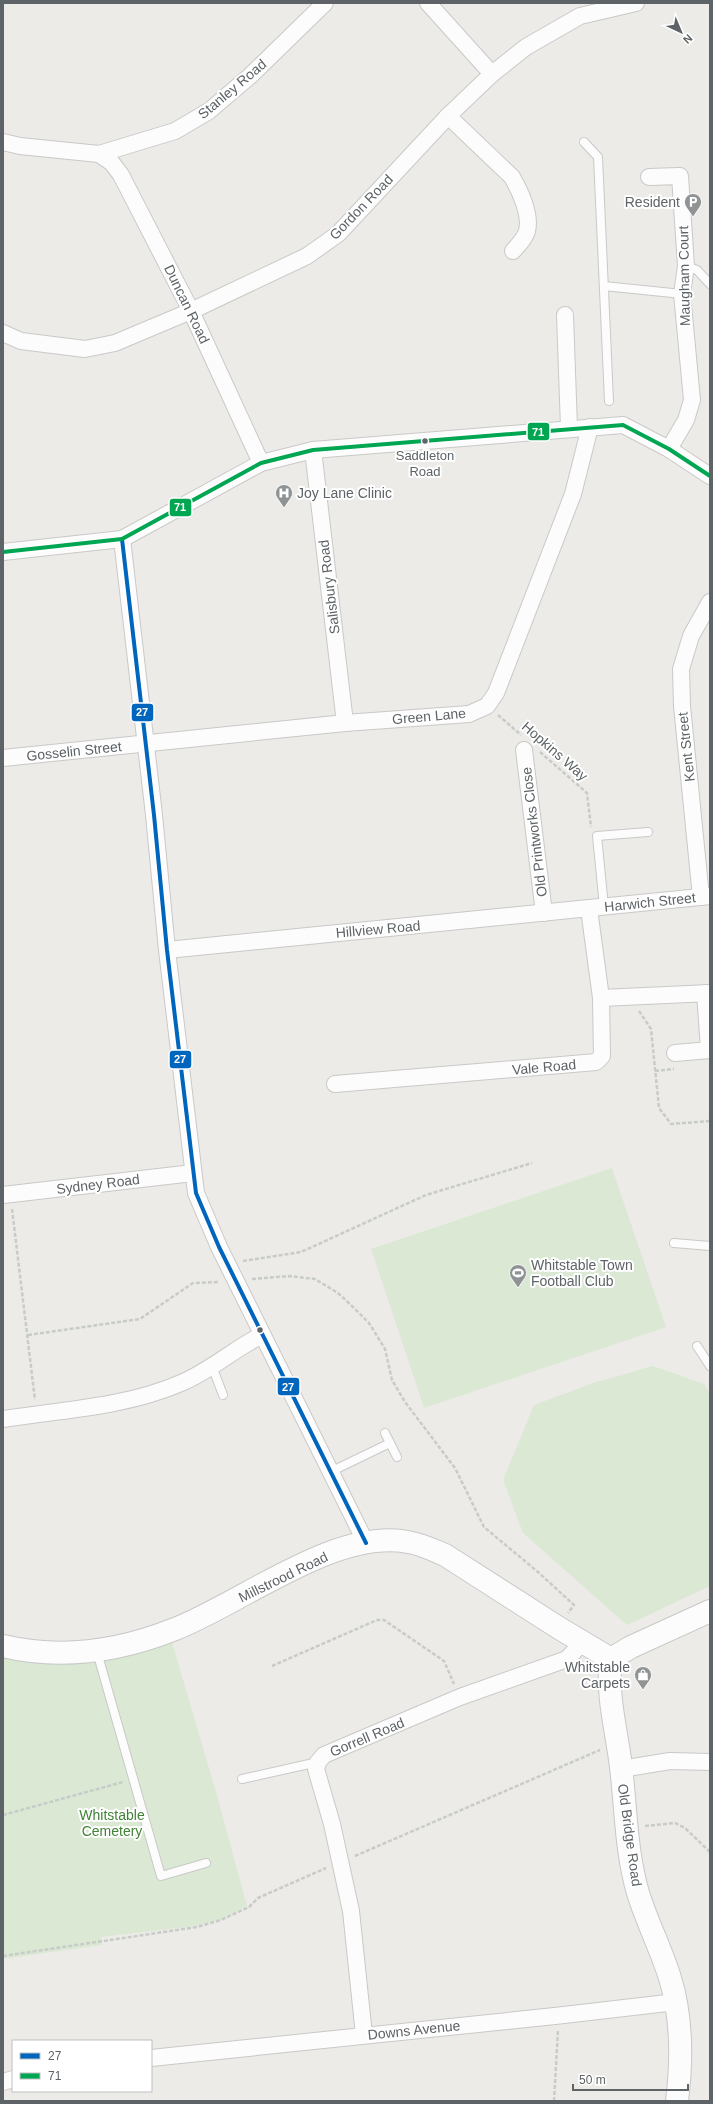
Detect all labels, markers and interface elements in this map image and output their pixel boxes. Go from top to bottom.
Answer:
north arrow [661,12,701,52]
text: N [681,32,695,46]
street label: Stanley Road [195,56,269,122]
street label: Gordon Road [326,171,396,243]
parking icon: Resident [683,192,703,217]
place label: Resident [625,194,680,210]
street label: Maugham Court [675,226,693,326]
street label: Duncan Road [161,262,213,346]
line badge: 71 [527,422,550,441]
text: 71 [532,426,544,438]
marker: Saddleton Road [420,436,430,446]
place label: Saddleton Road [396,448,454,479]
hospital icon: Joy Lane Clinic [274,483,294,508]
place label: Joy Lane Clinic [297,485,392,501]
line badge: 71 [169,498,192,517]
text: 71 [174,501,186,513]
street label: Salisbury Road [315,539,343,635]
line badge: 27 [131,703,154,722]
street label: Green Lane [391,705,467,727]
text: 27 [136,706,148,718]
street label: Kent Street [674,711,698,783]
street label: Hopkins Way [519,718,591,784]
street label: Gosselin Street [26,738,123,764]
street label: Old Printworks Close [518,766,550,898]
street label: Harwich Street [604,889,697,915]
street label: Hillview Road [335,917,421,941]
line badge: 27 [169,1050,192,1069]
text: 27 [174,1053,186,1065]
street label: Vale Road [511,1056,577,1078]
street label: Sydney Road [55,1171,141,1197]
place label: Whitstable Town Football Club [531,1257,633,1289]
sports icon: Whitstable Town Football Club [508,1263,528,1288]
unlabelled marker [255,1325,265,1335]
line badge: 27 [277,1377,300,1396]
text: 27 [282,1381,294,1393]
street label: Millstrood Road [236,1548,330,1606]
place label: Whitstable Carpets [565,1659,630,1691]
shop icon: Whitstable Carpets [633,1665,653,1690]
street label: Gorrell Road [327,1714,407,1760]
street label: Old Bridge Road [615,1783,645,1887]
park label: Whitstable Cemetery [79,1807,145,1839]
street label: Downs Avenue [367,2017,461,2043]
legend [12,2040,152,2092]
text: 27 [48,2049,62,2063]
scale bar [573,2066,688,2092]
text: 71 [48,2069,62,2083]
text: 50 m [579,2073,606,2087]

